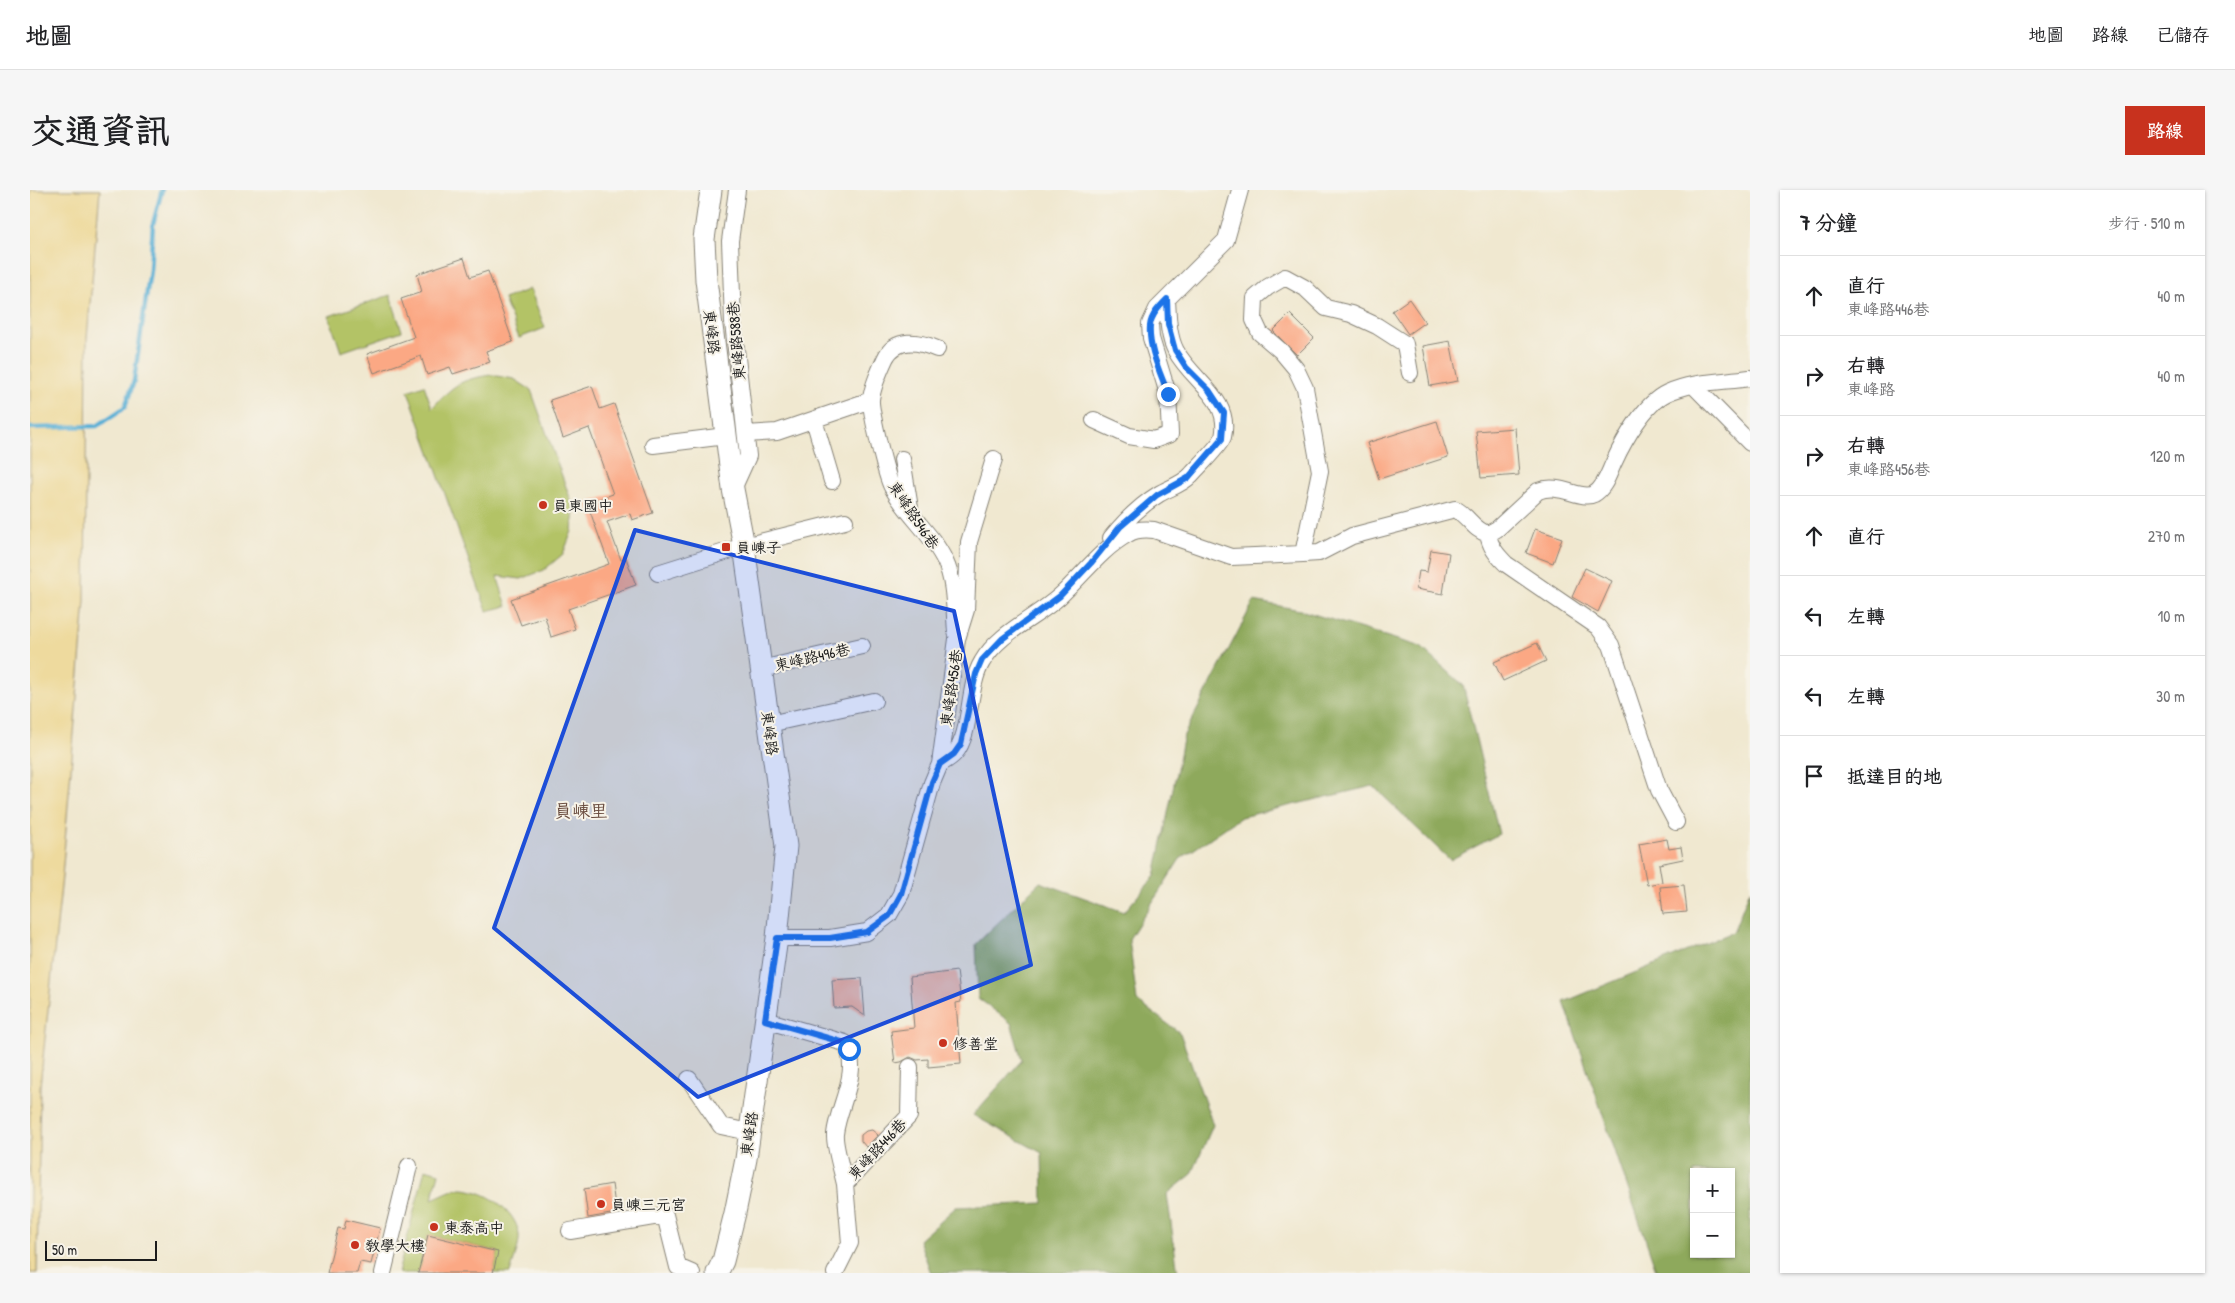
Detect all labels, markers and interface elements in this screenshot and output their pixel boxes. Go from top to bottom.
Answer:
text: 地圖 [25,19,73,51]
text: 地圖 [2028,22,2064,47]
text: 路線 [2092,22,2128,47]
text: 已儲存 [2156,22,2210,47]
button: 路線 [2125,106,2205,155]
text: 交通資訊 [30,107,170,154]
text: 7 分鐘 [1800,208,1857,237]
text: 步行 · 510 m [2108,212,2185,234]
text: 直行 [1847,272,1885,298]
icon: ahead [1800,282,1828,310]
text: 40 m [2157,285,2185,307]
text: 東峰路446巷 [1847,298,1929,320]
street label: 東峰路588巷 [722,301,750,381]
street label: 東峰路 [699,308,725,356]
text: 右轉 [1847,352,1885,378]
icon: right [1800,362,1828,390]
text: 40 m [2157,365,2185,387]
text: 東峰路 [1847,378,1895,400]
route end [1157,383,1180,406]
text: 右轉 [1847,432,1885,458]
icon: right [1800,442,1828,470]
text: 120 m [2150,445,2185,467]
text: 東峰路456巷 [1847,458,1930,480]
street label: 東峰路546巷 [883,477,945,553]
place label: 員東國中 [553,495,613,516]
marker: 員東國中 [537,499,549,511]
icon: ahead [1800,522,1828,550]
text: 直行 [1847,523,1885,549]
text: 270 m [2148,525,2185,547]
place label: 員崠子 [736,537,781,558]
marker: 員崠子 [720,541,732,553]
icon: left [1800,602,1828,630]
text: 左轉 [1847,603,1885,629]
text: 10 m [2157,605,2185,627]
street label: 東峰路496巷 [772,638,852,676]
street label: 東峰路456巷 [935,648,967,728]
icon: left [1800,682,1828,710]
text: 左轉 [1847,683,1885,709]
text: 30 m [2156,685,2185,707]
street label: 東峰路 [756,709,784,757]
icon: arrive [1800,762,1828,790]
text: 抵達目的地 [1847,763,1942,789]
district label: 員崠里 [554,798,608,823]
place label: 修善堂 [953,1033,998,1054]
marker: 修善堂 [937,1037,949,1049]
route start [838,1038,861,1061]
street label: 東峰路 [735,1110,763,1158]
street label: 東峰路446巷 [843,1114,911,1184]
map controls [1690,1168,1735,1258]
button: + [1690,1168,1735,1213]
place label: 員崠三元宮 [611,1194,686,1215]
marker: 員崠三元宮 [595,1198,607,1210]
button: − [1690,1213,1735,1258]
place label: 東泰高中 [444,1217,504,1238]
marker: 東泰高中 [428,1221,440,1233]
place label: 教學大樓 [365,1235,425,1256]
scale bar [45,1238,158,1261]
marker: 教學大樓 [349,1239,361,1251]
text: 50 m [52,1240,77,1259]

